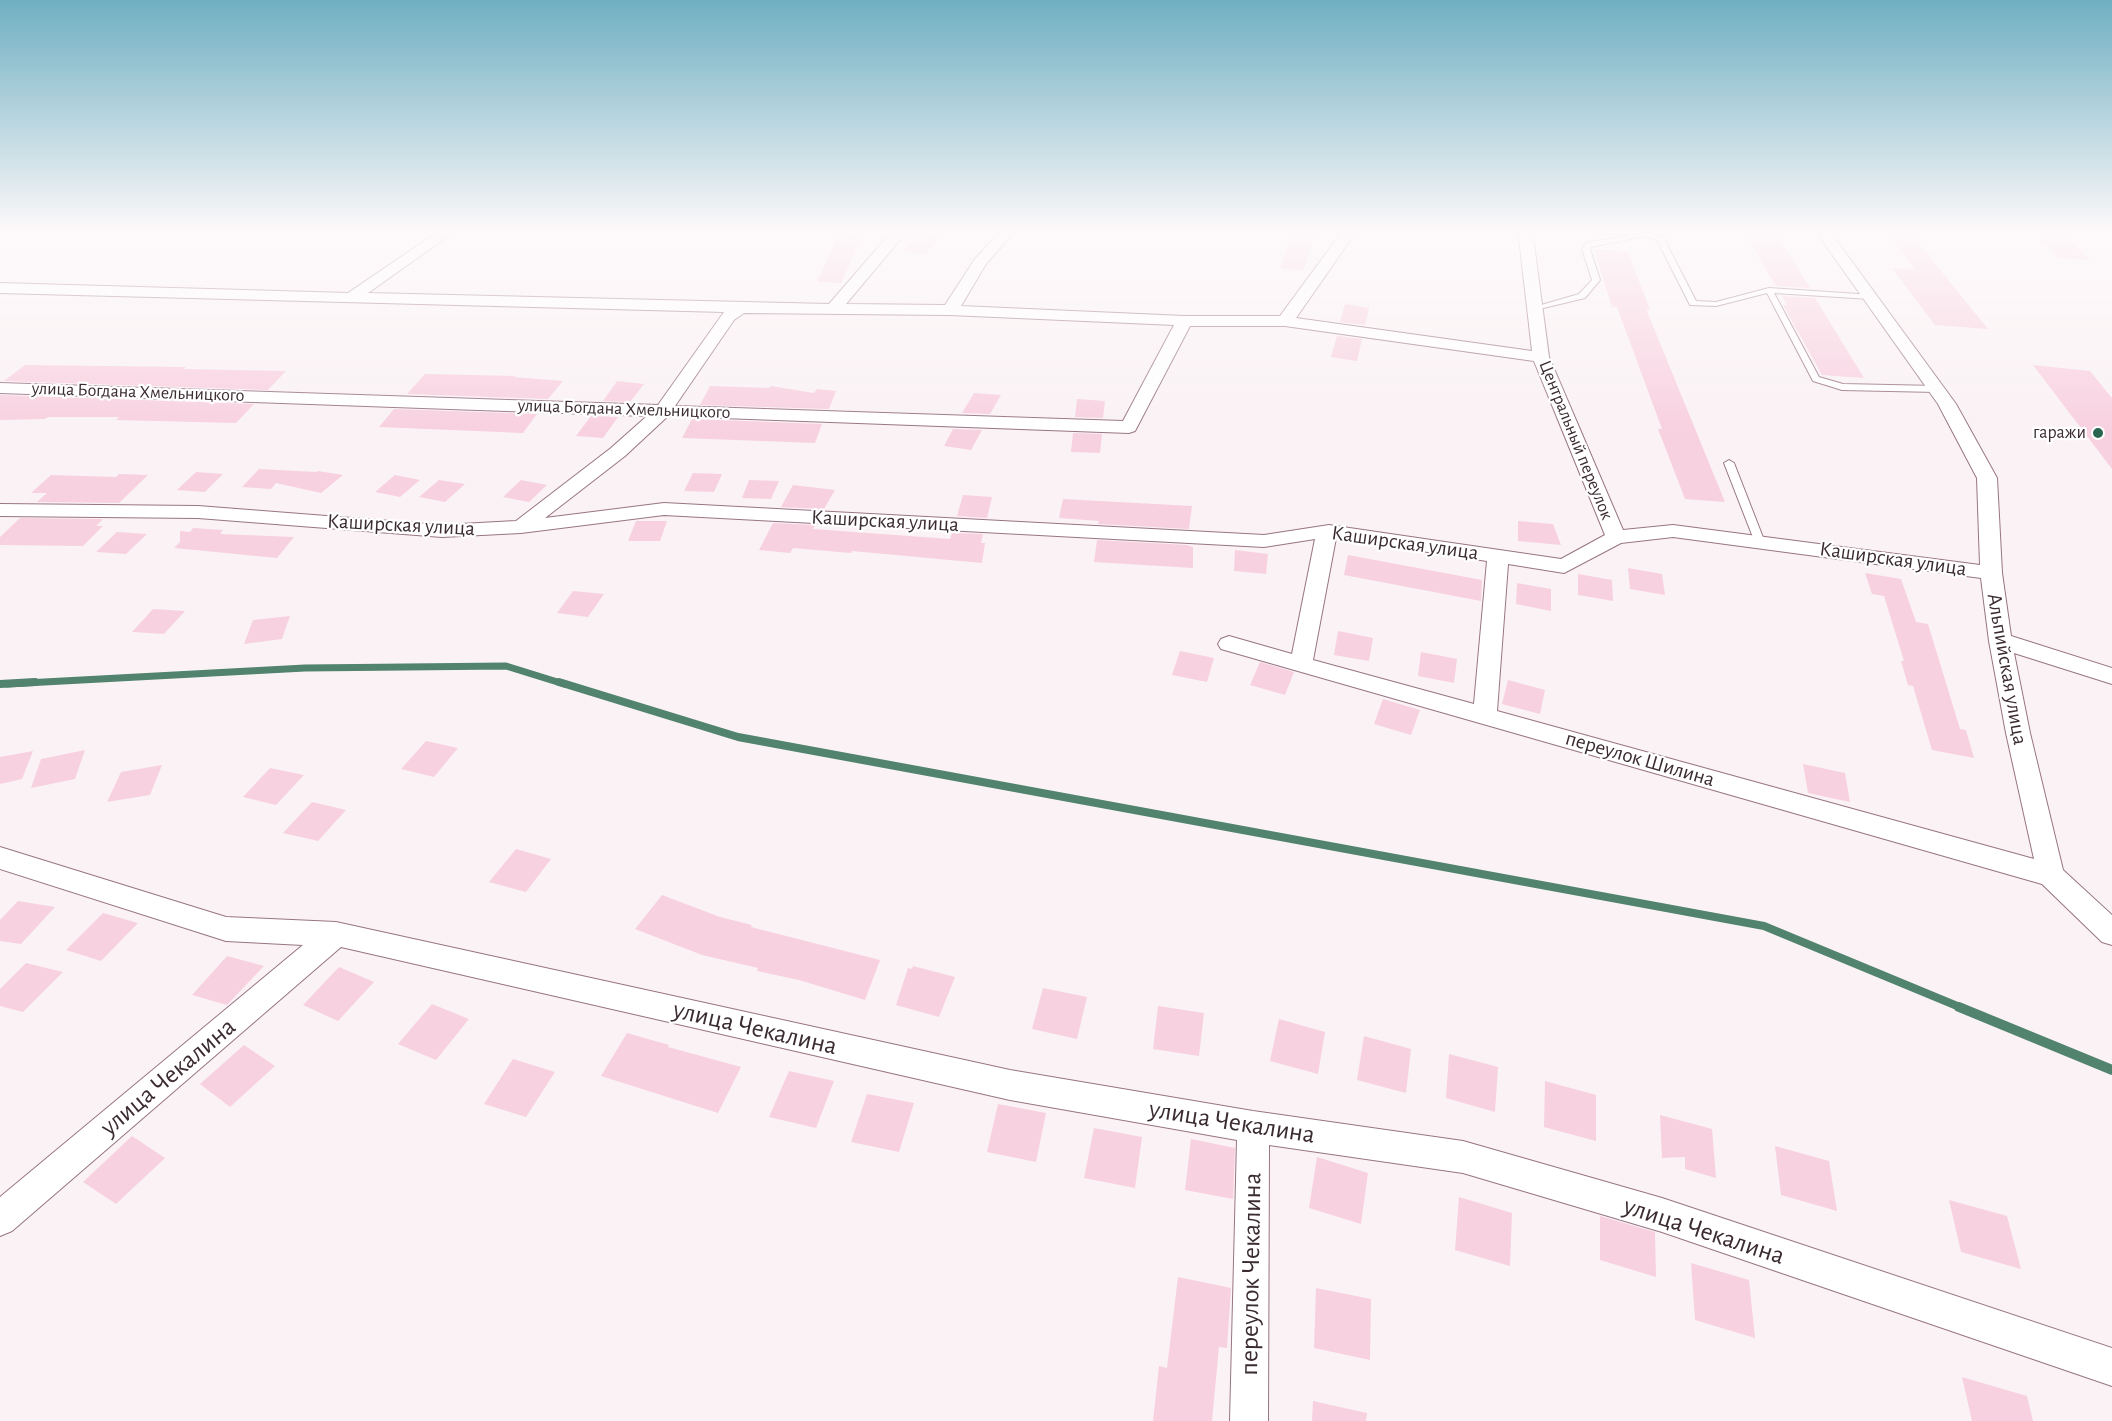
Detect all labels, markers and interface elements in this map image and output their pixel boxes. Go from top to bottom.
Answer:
street label: Центральный переулок [1534,357,1618,523]
street label: улица Богдана Хмельницкого [31,377,245,407]
street label: улица Богдана Хмельницкого [517,394,731,424]
place label: гаражи [2033,422,2086,444]
marker: гаражи [2091,426,2105,440]
street label: Каширская улица [810,505,960,537]
street label: Каширская улица [326,509,476,541]
street label: Каширская улица [1330,520,1480,566]
street label: Каширская улица [1818,536,1968,582]
street label: Альпийская улица [1981,591,2033,747]
street label: переулок Шилина [1562,726,1718,792]
street label: улица Чекалина [670,994,840,1062]
street label: улица Чекалина [94,1011,242,1143]
street label: улица Чекалина [1147,1093,1317,1151]
street label: переулок Чекалина [1234,1172,1268,1376]
street label: улица Чекалина [1620,1190,1788,1272]

